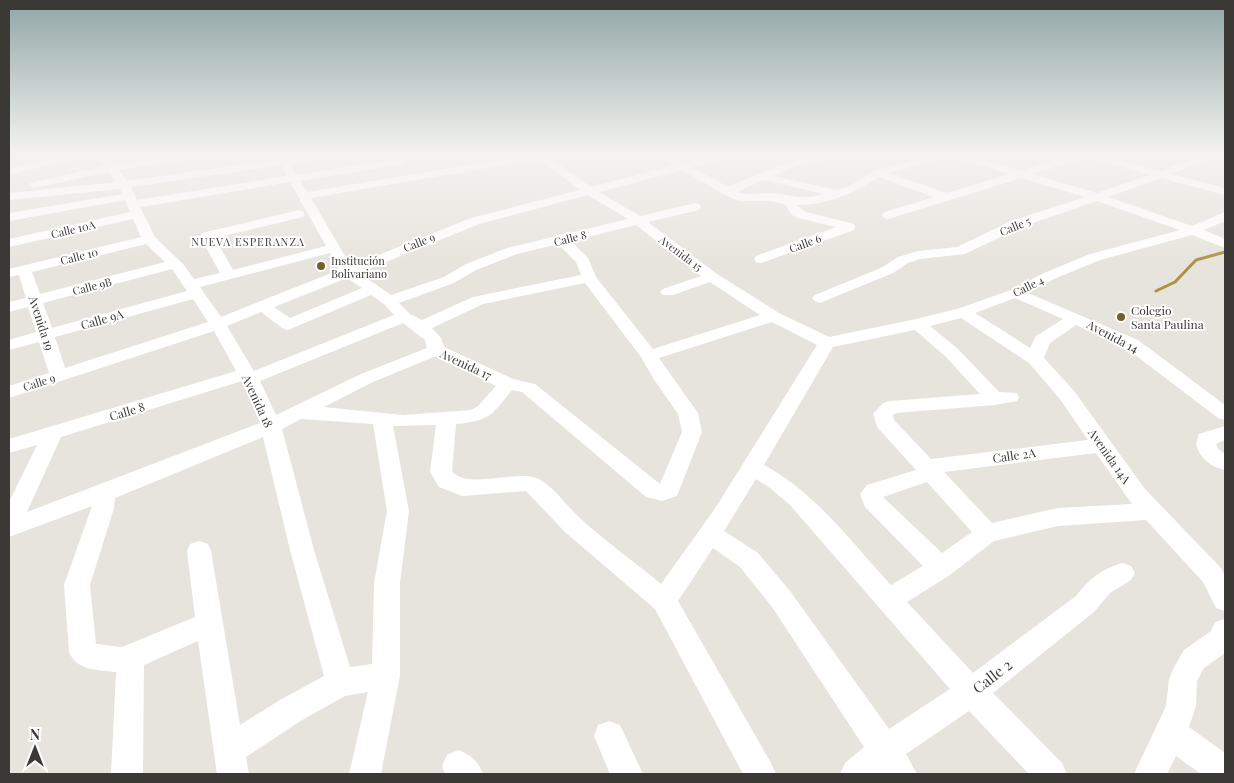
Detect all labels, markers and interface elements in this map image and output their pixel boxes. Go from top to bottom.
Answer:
street label: Calle 5 [997,213,1033,239]
street label: Calle 10A [49,217,97,241]
street label: Calle 8 [552,227,588,249]
street label: Calle 9 [401,229,438,255]
street label: Calle 6 [787,230,823,256]
street label: Avenida 15 [656,231,706,274]
district label: NUEVA ESPERANZA [191,234,305,249]
street label: Calle 10 [59,244,100,268]
place label: Institución Bolivariano [331,253,387,281]
marker: Institución Bolivariano [315,260,327,272]
street label: Calle 4 [1010,272,1046,300]
street label: Calle 9B [71,274,113,298]
street label: Avenida 19 [25,293,58,352]
place label: Colegio Santa Paulina [1131,302,1204,332]
street label: Calle 9A [79,305,126,333]
marker: Colegio Santa Paulina [1115,311,1127,323]
street label: Avenida 14 [1084,315,1142,356]
street label: Avenida 17 [437,345,494,383]
street label: Calle 9 [21,370,57,394]
street label: Avenida 18 [238,371,277,430]
street label: Calle 8 [107,398,147,424]
street label: Avenida 14A [1085,424,1135,487]
street label: Calle 2A [991,444,1037,466]
street label: Calle 2 [968,654,1016,698]
north arrow [10,723,60,773]
text: N [30,725,40,744]

